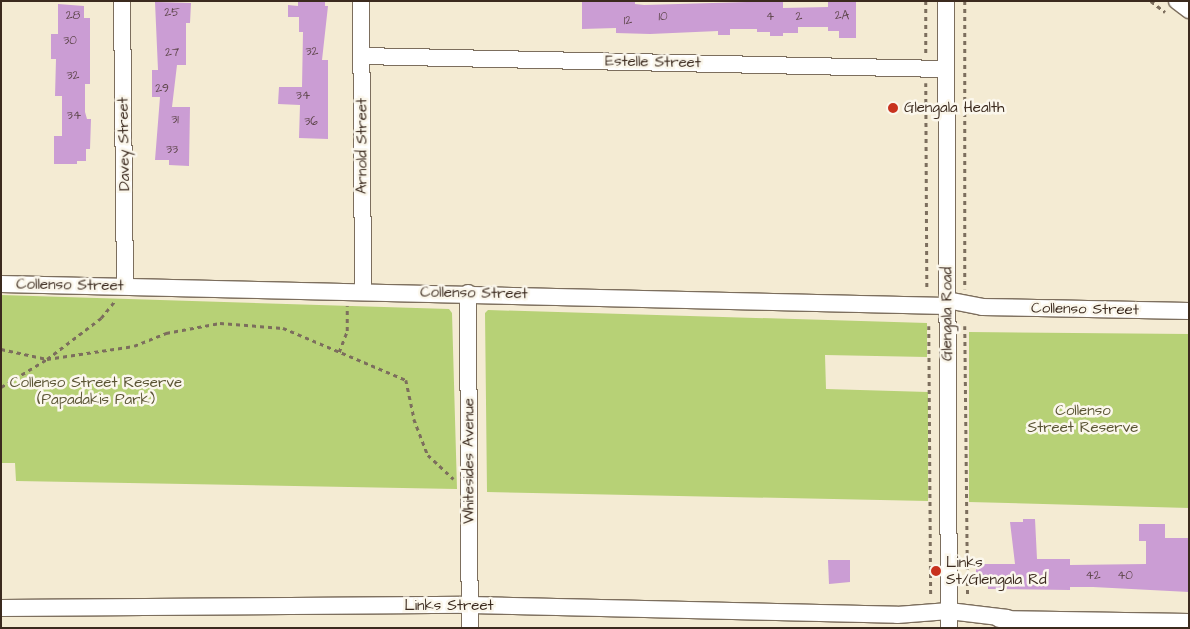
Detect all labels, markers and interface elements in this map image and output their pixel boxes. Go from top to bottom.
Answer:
house number: 25 [164,6,180,20]
house number: 28 [66,9,80,23]
house number: 2A [835,9,849,23]
house number: 10 [658,10,668,24]
house number: 4 [766,10,774,24]
house number: 2 [796,10,802,24]
house number: 12 [624,14,632,28]
house number: 30 [63,34,77,48]
house number: 32 [306,45,318,59]
house number: 27 [165,46,179,60]
street label: Estelle Street [605,52,701,72]
house number: 32 [67,69,79,83]
house number: 29 [155,82,169,96]
house number: 34 [296,89,310,103]
street label: Davey Street [114,97,134,191]
street label: Arnold Street [353,98,371,194]
place label: Glengala Health [904,99,1004,117]
marker: Glengala Health [886,101,900,115]
house number: 34 [67,109,81,123]
house number: 31 [171,113,179,127]
house number: 36 [304,115,318,129]
house number: 33 [166,143,178,157]
street label: Glengala Road [938,267,956,361]
street label: Collenso Street [16,275,124,295]
street label: Collenso Street [420,283,528,303]
street label: Collenso Street [1031,299,1139,319]
park label: Collenso Street Reserve (Papadakis Park) [10,373,182,408]
street label: Whitesides Avenue [460,398,478,524]
park label: Collenso Street Reserve [1028,401,1138,436]
place label: Links St/Glengala Rd [946,553,1047,588]
marker: Links St/Glengala Rd [930,565,942,577]
house number: 42 [1085,569,1101,583]
house number: 40 [1117,569,1133,583]
street label: Links Street [404,597,494,615]

